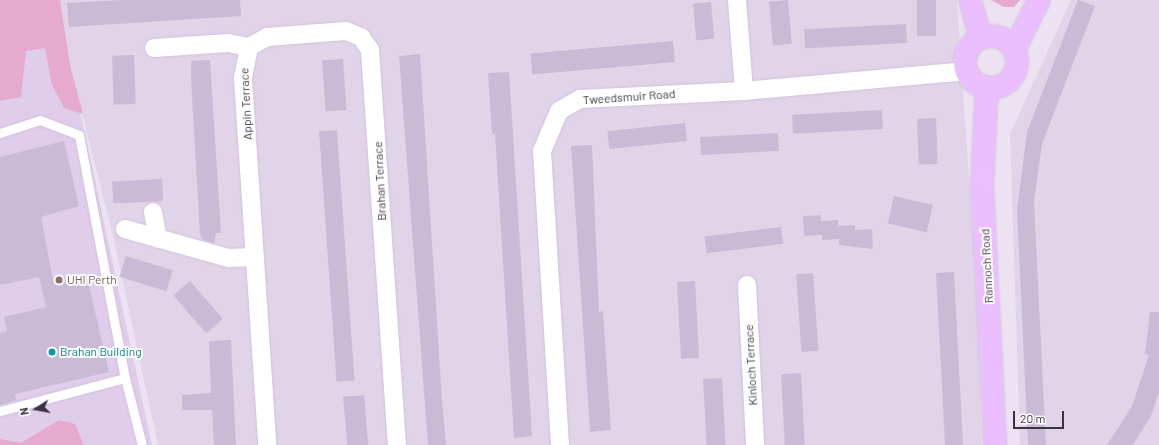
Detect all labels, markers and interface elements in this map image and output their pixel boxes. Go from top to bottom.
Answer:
street label: Appin Terrace [237,68,255,140]
street label: Tweedsmuir Road [582,87,676,107]
street label: Brahan Terrace [371,141,389,221]
street label: Rannoch Road [978,228,996,304]
place label: UHI Perth [67,273,117,287]
marker: UHI Perth [54,275,64,285]
street label: Kinloch Terrace [742,324,760,406]
place label: Brahan Building [60,345,142,359]
marker: Brahan Building [47,347,57,357]
north arrow [16,389,56,429]
scale bar [1015,403,1066,429]
text: N [17,407,31,416]
text: 20 m [1020,411,1046,425]

